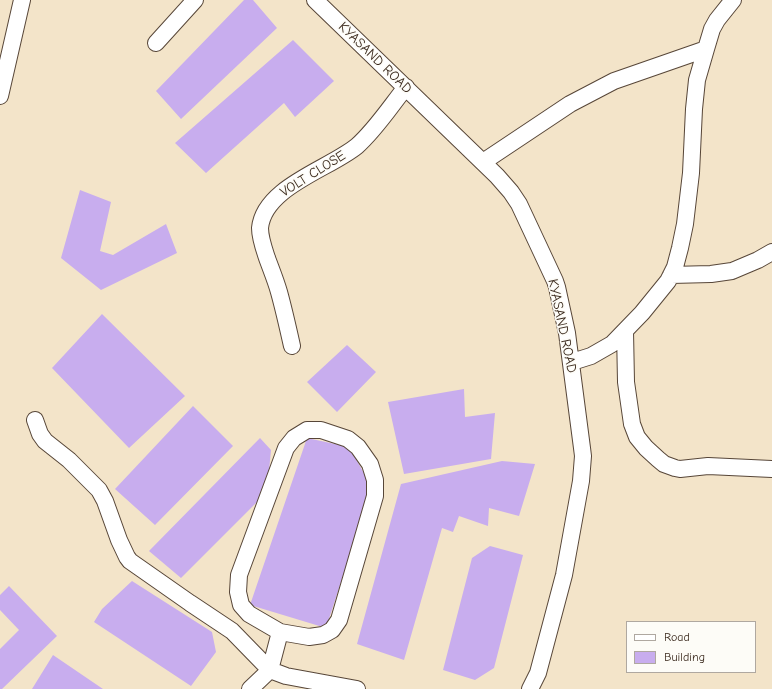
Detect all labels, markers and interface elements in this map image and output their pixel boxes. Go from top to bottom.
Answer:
street label: KYASAND ROAD [335,19,415,97]
street label: VOLT CLOSE [277,147,349,201]
street label: KYASAND ROAD [544,277,580,375]
legend [626,621,756,673]
text: Road [664,630,690,644]
text: Building [664,650,705,664]

